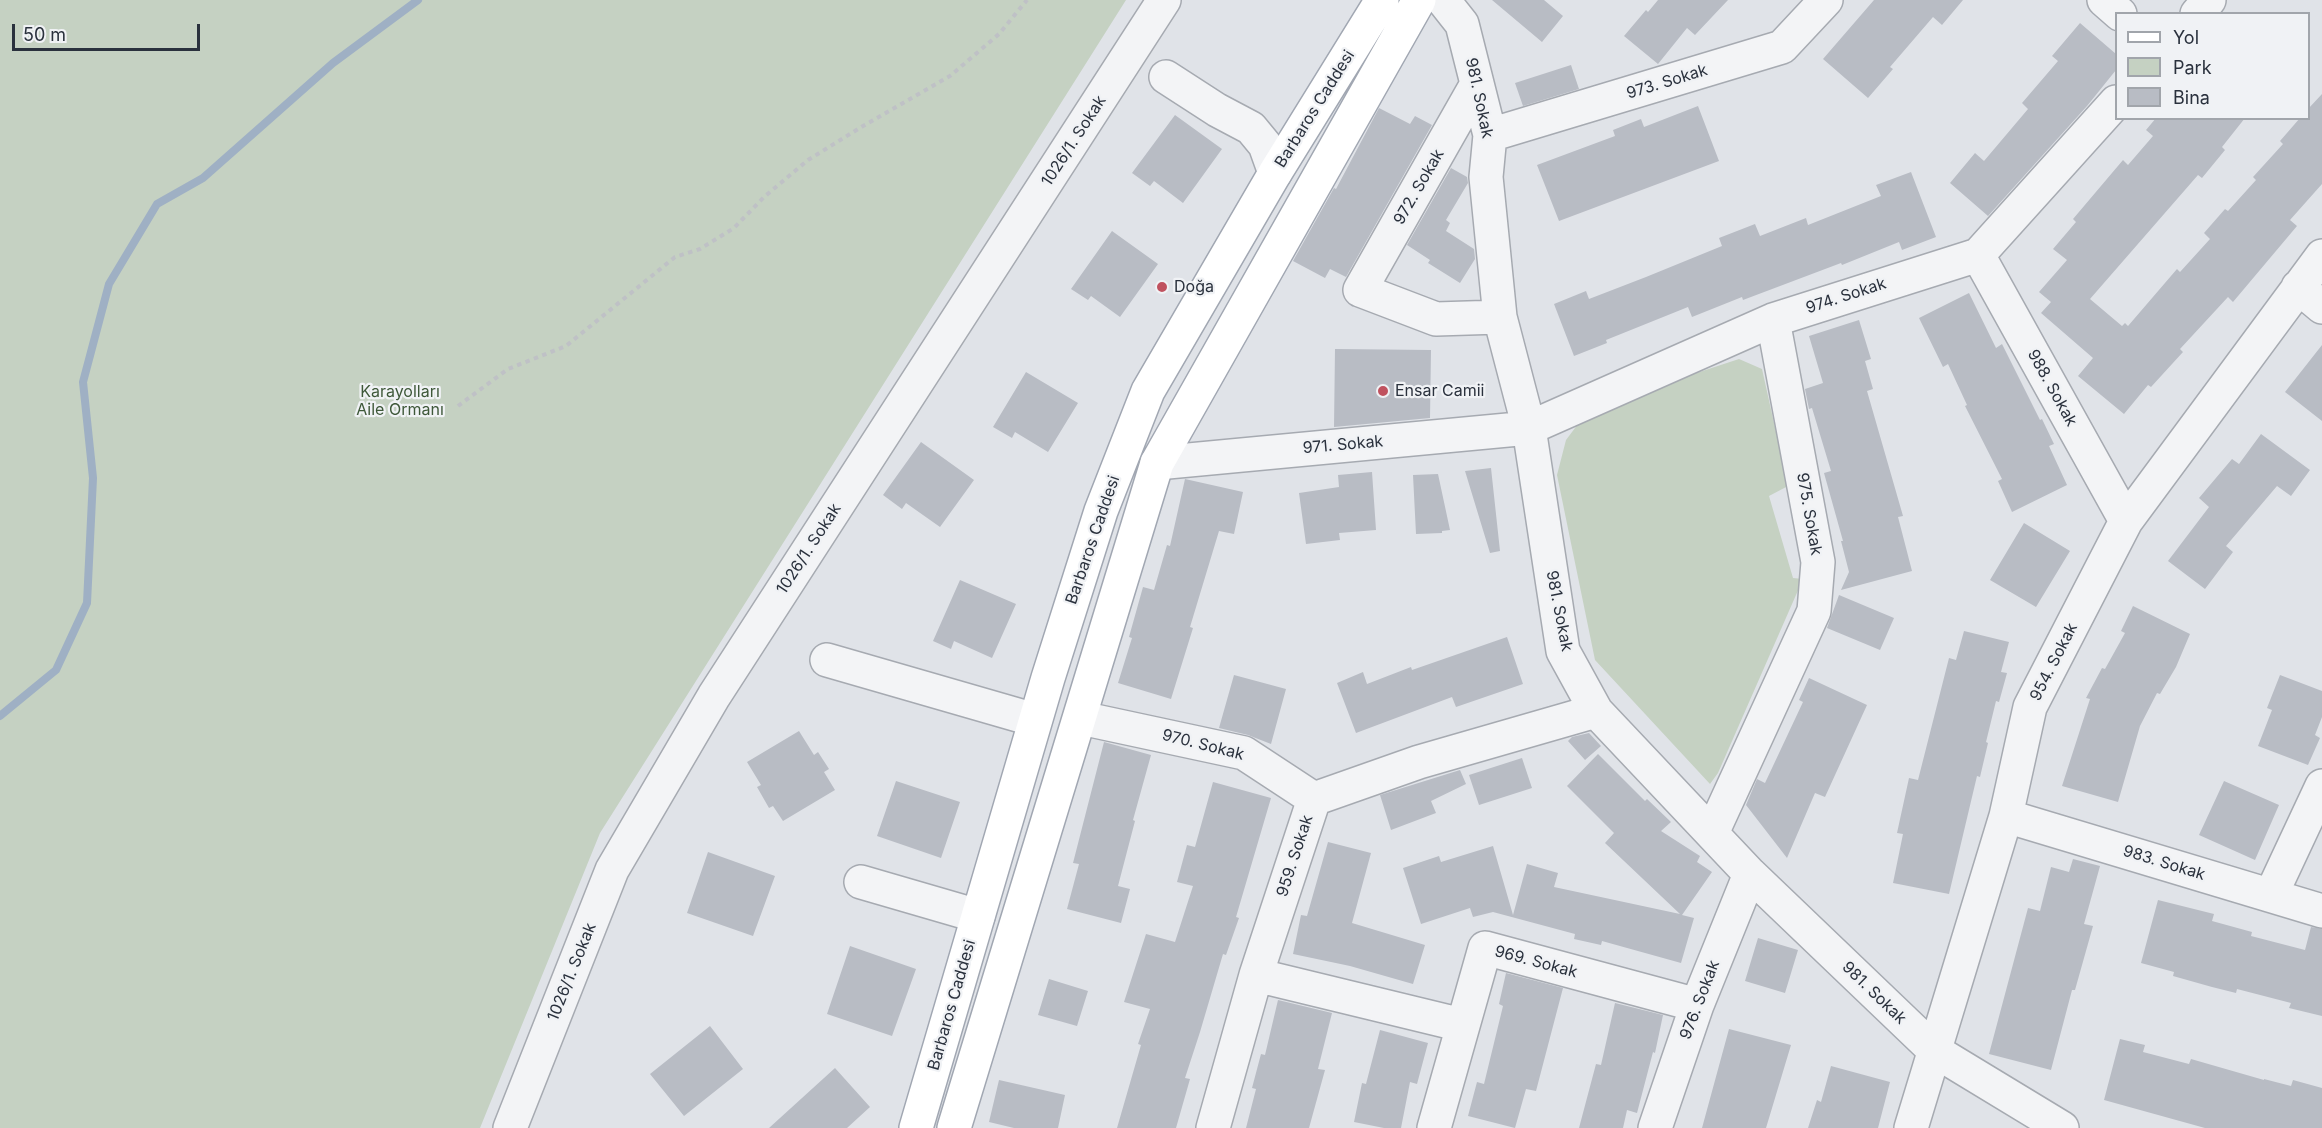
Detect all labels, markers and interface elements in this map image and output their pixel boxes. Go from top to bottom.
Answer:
scale bar [15,12,202,50]
legend [2115,12,2310,120]
text: 50 m [23,24,66,45]
text: Yol [2173,27,2199,48]
street label: Barbaros Caddesi [1271,47,1359,171]
street label: 981. Sokak [1461,56,1497,140]
text: Park [2173,57,2212,78]
street label: 973. Sokak [1624,61,1710,103]
text: Bina [2173,87,2210,108]
street label: 1026/1. Sokak [1038,92,1110,190]
street label: 972. Sokak [1390,146,1448,228]
street label: 974. Sokak [1804,274,1888,318]
place label: Doğa [1174,277,1214,297]
marker: Doğa [1155,280,1169,294]
street label: 988. Sokak [2023,346,2081,430]
place label: Ensar Camii [1395,381,1484,401]
park label: Karayolları Aile Ormanı [356,382,444,420]
marker: Ensar Camii [1376,384,1390,398]
street label: 971. Sokak [1302,432,1384,458]
street label: 975. Sokak [1792,471,1826,557]
street label: Barbaros Caddesi [1062,473,1124,607]
street label: 1026/1. Sokak [773,500,845,598]
street label: 981. Sokak [1542,569,1576,653]
street label: 954. Sokak [2026,620,2082,704]
street label: 970. Sokak [1160,726,1246,764]
street label: 959. Sokak [1273,813,1317,899]
street label: 983. Sokak [2121,841,2207,885]
street label: 1026/1. Sokak [544,920,600,1024]
street label: Barbaros Caddesi [924,938,980,1072]
street label: 969. Sokak [1493,942,1579,982]
street label: 976. Sokak [1676,958,1724,1042]
street label: 981. Sokak [1838,958,1910,1028]

